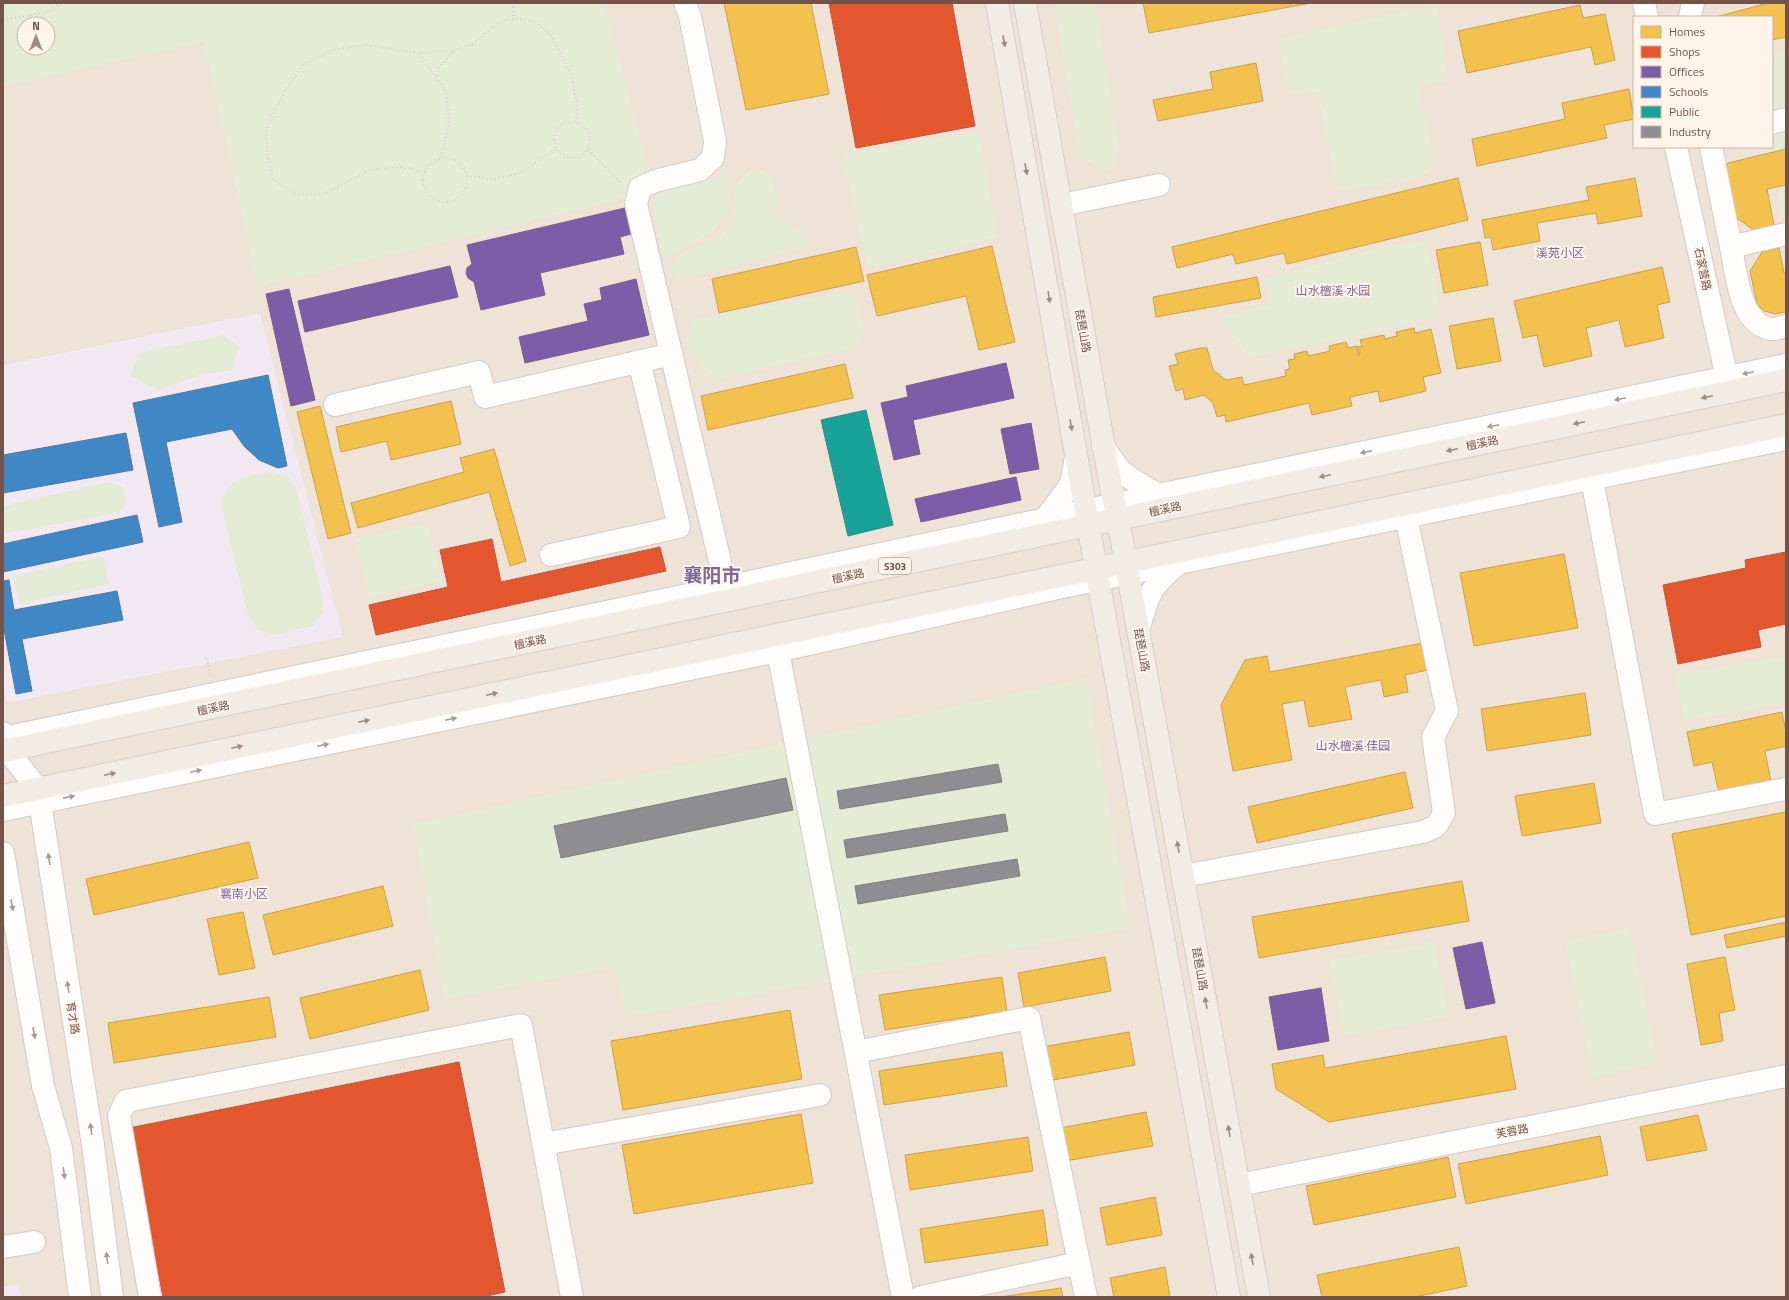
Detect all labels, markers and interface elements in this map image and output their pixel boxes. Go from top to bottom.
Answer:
north arrow [16,16,56,56]
legend [1633,16,1773,148]
text: N [32,18,40,34]
text: Homes [1669,22,1705,41]
one-way arrow [1001,35,1007,48]
text: Shops [1669,42,1701,61]
text: Offices [1669,62,1705,81]
text: Schools [1669,82,1709,101]
text: Public [1669,102,1699,121]
text: Industry [1669,122,1711,141]
one-way arrow [1023,163,1029,176]
district label: 溪苑小区 [1536,243,1584,262]
street label: 石家营路 [1691,246,1715,292]
district label: 山水檀溪·水园 [1296,281,1370,300]
one-way arrow [1046,291,1052,304]
street label: 琵琶山路 [1071,308,1095,354]
one-way arrow [1742,371,1754,377]
one-way arrow [1701,394,1713,400]
one-way arrow [1614,397,1627,403]
one-way arrow [1068,419,1074,432]
one-way arrow [1573,420,1586,426]
one-way arrow [1487,423,1499,429]
street label: 檀溪路 [1464,432,1500,454]
one-way arrow [1446,447,1458,453]
one-way arrow [1360,449,1372,455]
one-way arrow [1319,474,1331,480]
street label: 檀溪路 [1147,498,1183,520]
road number: S303 [879,558,911,574]
district label: 襄阳市 [683,560,741,589]
street label: 檀溪路 [830,565,866,587]
street label: 琵琶山路 [1130,627,1154,673]
street label: 檀溪路 [512,631,548,653]
one-way arrow [485,691,498,697]
street label: 檀溪路 [195,697,231,719]
one-way arrow [445,715,457,721]
one-way arrow [358,717,370,723]
district label: 山水檀溪·佳园 [1316,736,1390,755]
one-way arrow [317,741,330,747]
one-way arrow [231,744,243,750]
one-way arrow [190,767,202,773]
one-way arrow [104,770,116,776]
one-way arrow [63,793,75,799]
one-way arrow [1174,841,1180,853]
one-way arrow [45,853,51,865]
district label: 襄南小区 [220,884,268,903]
one-way arrow [9,899,15,911]
street label: 琵琶山路 [1188,946,1212,992]
one-way arrow [65,981,71,993]
one-way arrow [1203,997,1209,1009]
street label: 育才路 [63,1000,83,1036]
one-way arrow [31,1027,37,1039]
street label: 芙蓉路 [1494,1120,1530,1142]
one-way arrow [87,1123,93,1135]
one-way arrow [1226,1125,1232,1137]
one-way arrow [61,1167,67,1179]
one-way arrow [104,1252,110,1264]
one-way arrow [1249,1253,1255,1265]

